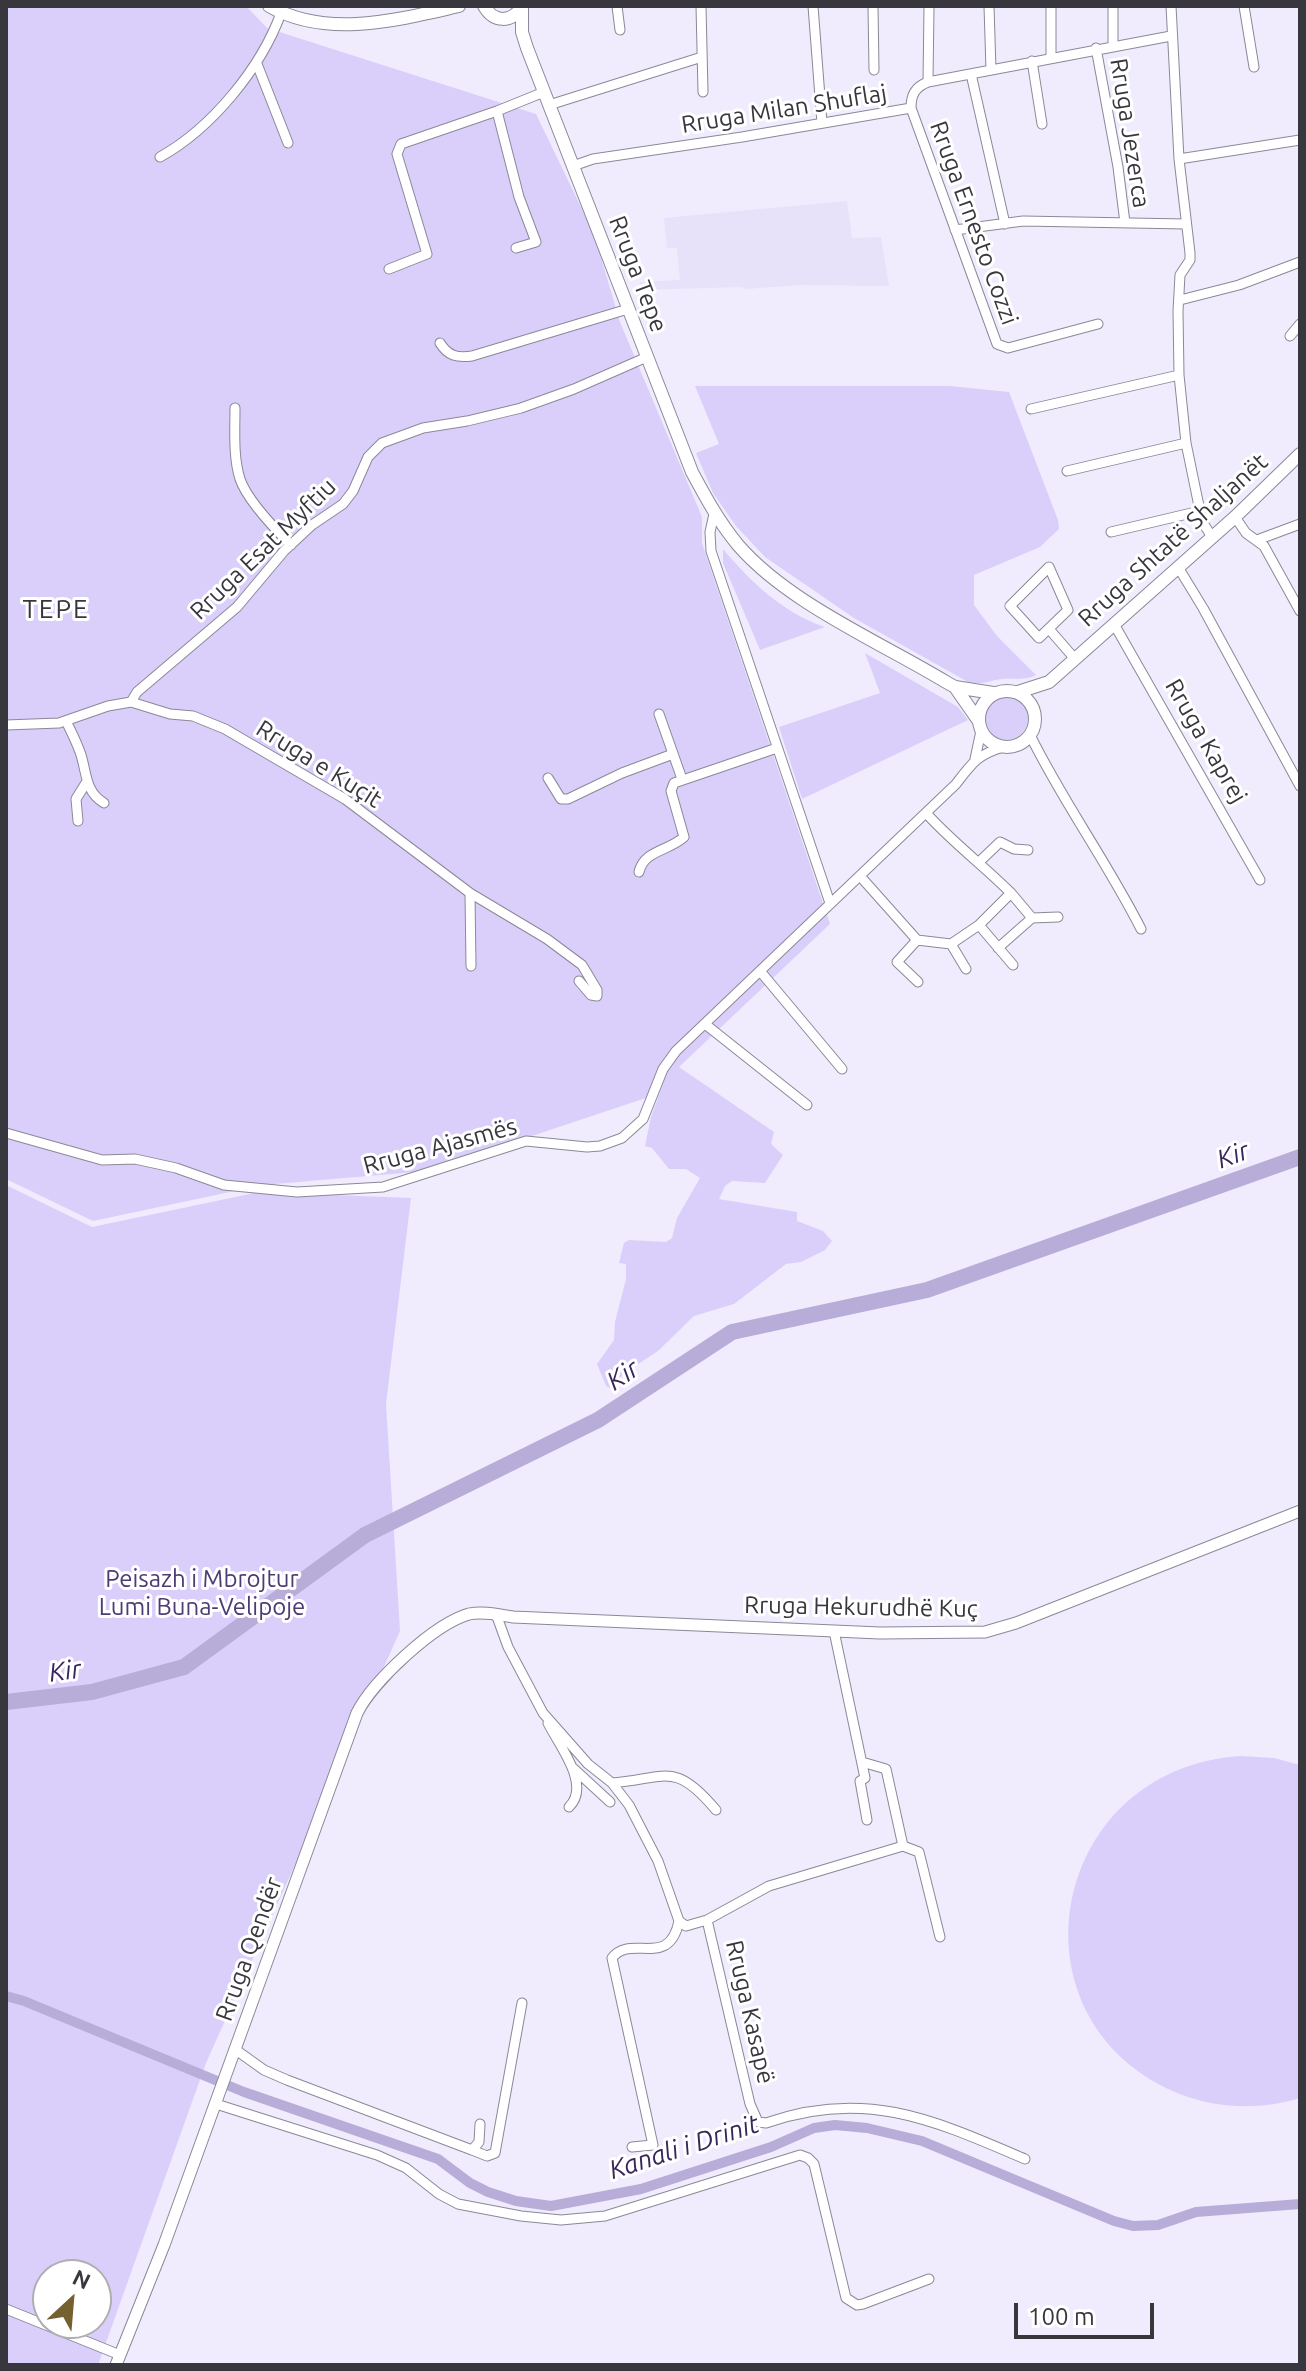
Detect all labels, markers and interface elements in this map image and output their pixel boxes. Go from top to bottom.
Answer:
street label: Rruga Jezerca [1104,56,1156,210]
street label: Rruga Milan Shuflaj [679,79,889,139]
street label: Rruga Ernesto Cozzi [924,117,1024,329]
street label: Rruga Tepe [603,212,673,336]
street label: Rruga Shtatë Shaljanët [1072,447,1274,633]
street label: Rruga Esat Myftiu [184,472,342,626]
district label: TEPE [22,593,90,625]
street label: Rruga Kaprej [1159,674,1253,808]
street label: Rruga e Kuçit [251,714,387,814]
street label: Rruga Ajasmës [360,1112,520,1180]
water label: Kir [1212,1135,1254,1175]
water label: Kir [601,1353,645,1397]
park label: Peisazh i Mbrojtur Lumi Buna-Velipoje [99,1565,305,1621]
street label: Rruga Hekurudhë Kuç [744,1591,978,1623]
water label: Kir [47,1653,83,1689]
street label: Rruga Qendër [210,1873,288,2025]
street label: Rruga Kasapë [720,1937,780,2087]
water label: Kanali i Drinit [605,2108,763,2186]
north arrow [32,2259,112,2339]
text: N [69,2264,95,2294]
scale bar [1018,2287,1158,2337]
text: 100 m [1028,2303,1095,2330]

